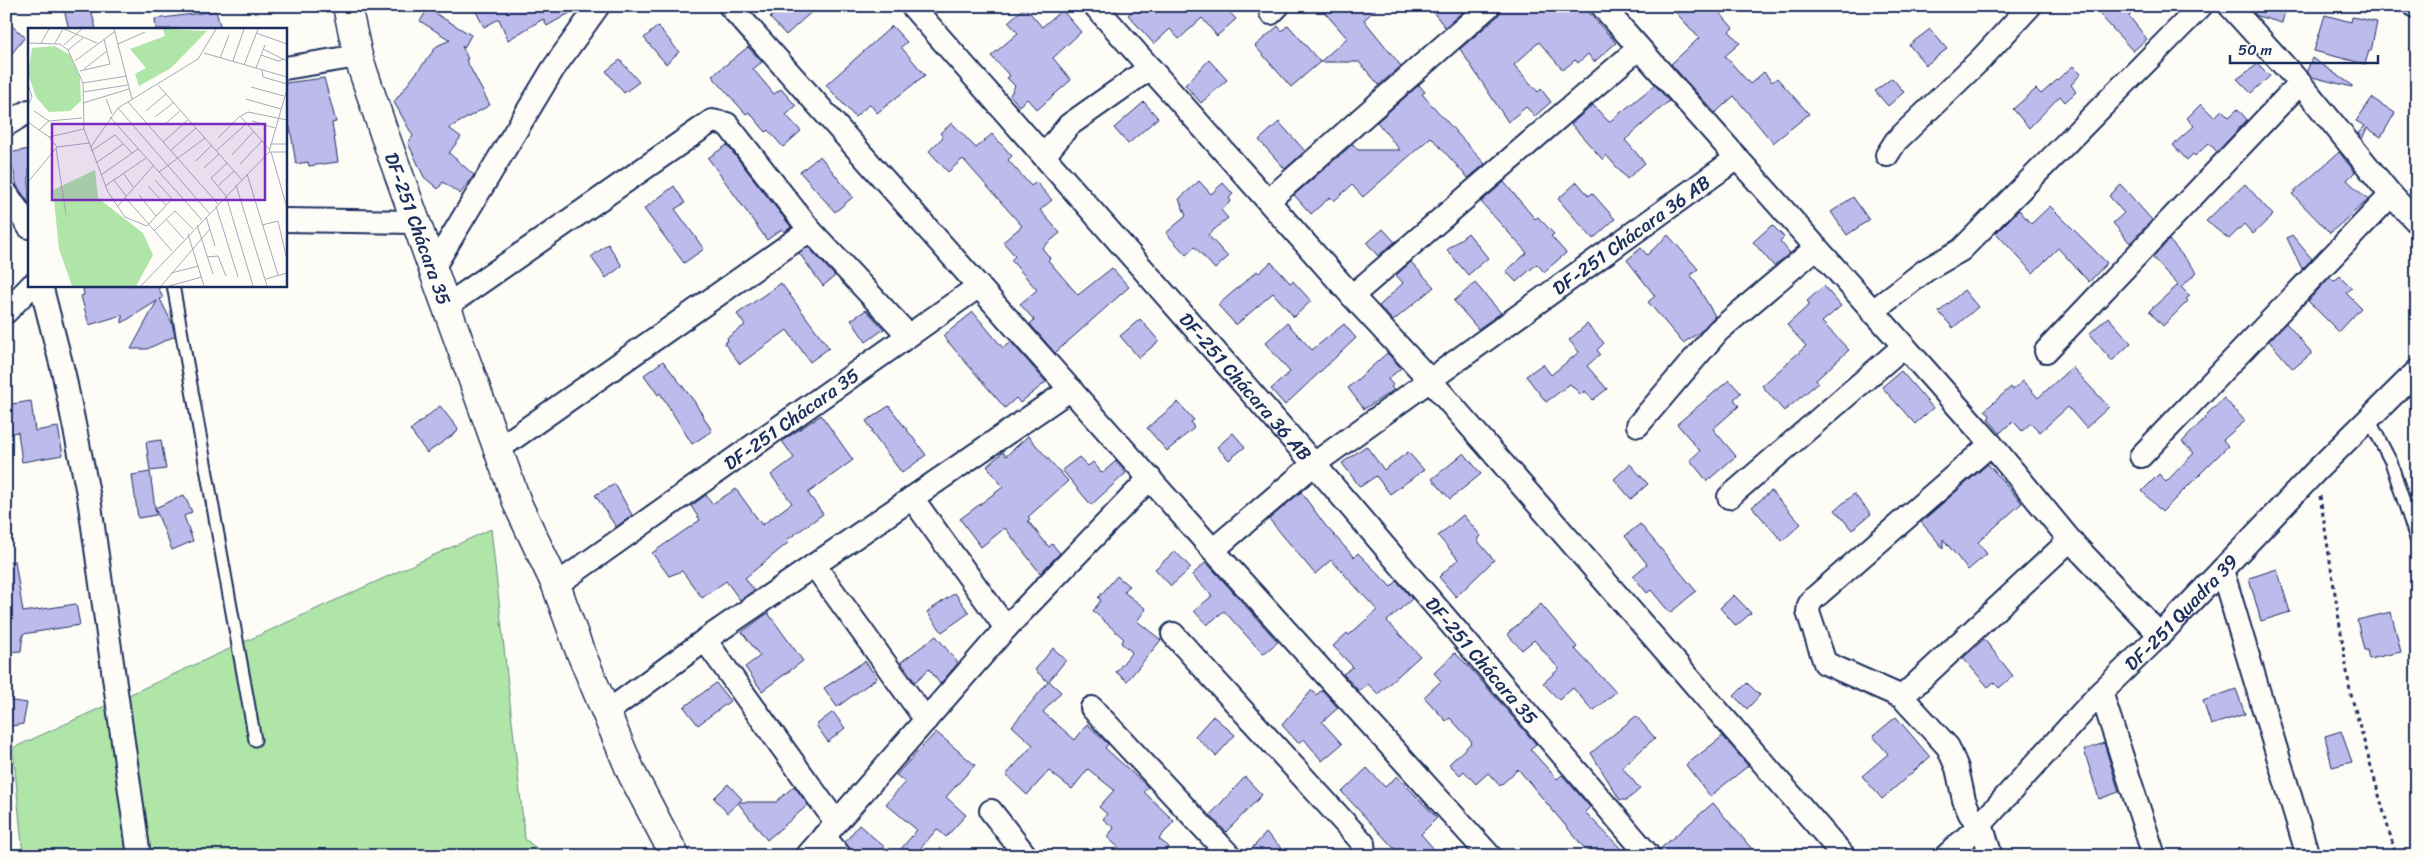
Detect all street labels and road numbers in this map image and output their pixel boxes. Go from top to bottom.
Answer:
street label: DF-251 Chácara 35 [375,148,461,310]
street label: DF-251 Chácara 36 AB [1545,166,1718,304]
street label: DF-251 Chácara 36 AB [1171,305,1320,469]
street label: DF-251 Chácara 35 [716,359,867,479]
street label: DF-251 Quadra 39 [2116,546,2246,679]
street label: DF-251 Chácara 35 [1417,589,1547,733]

